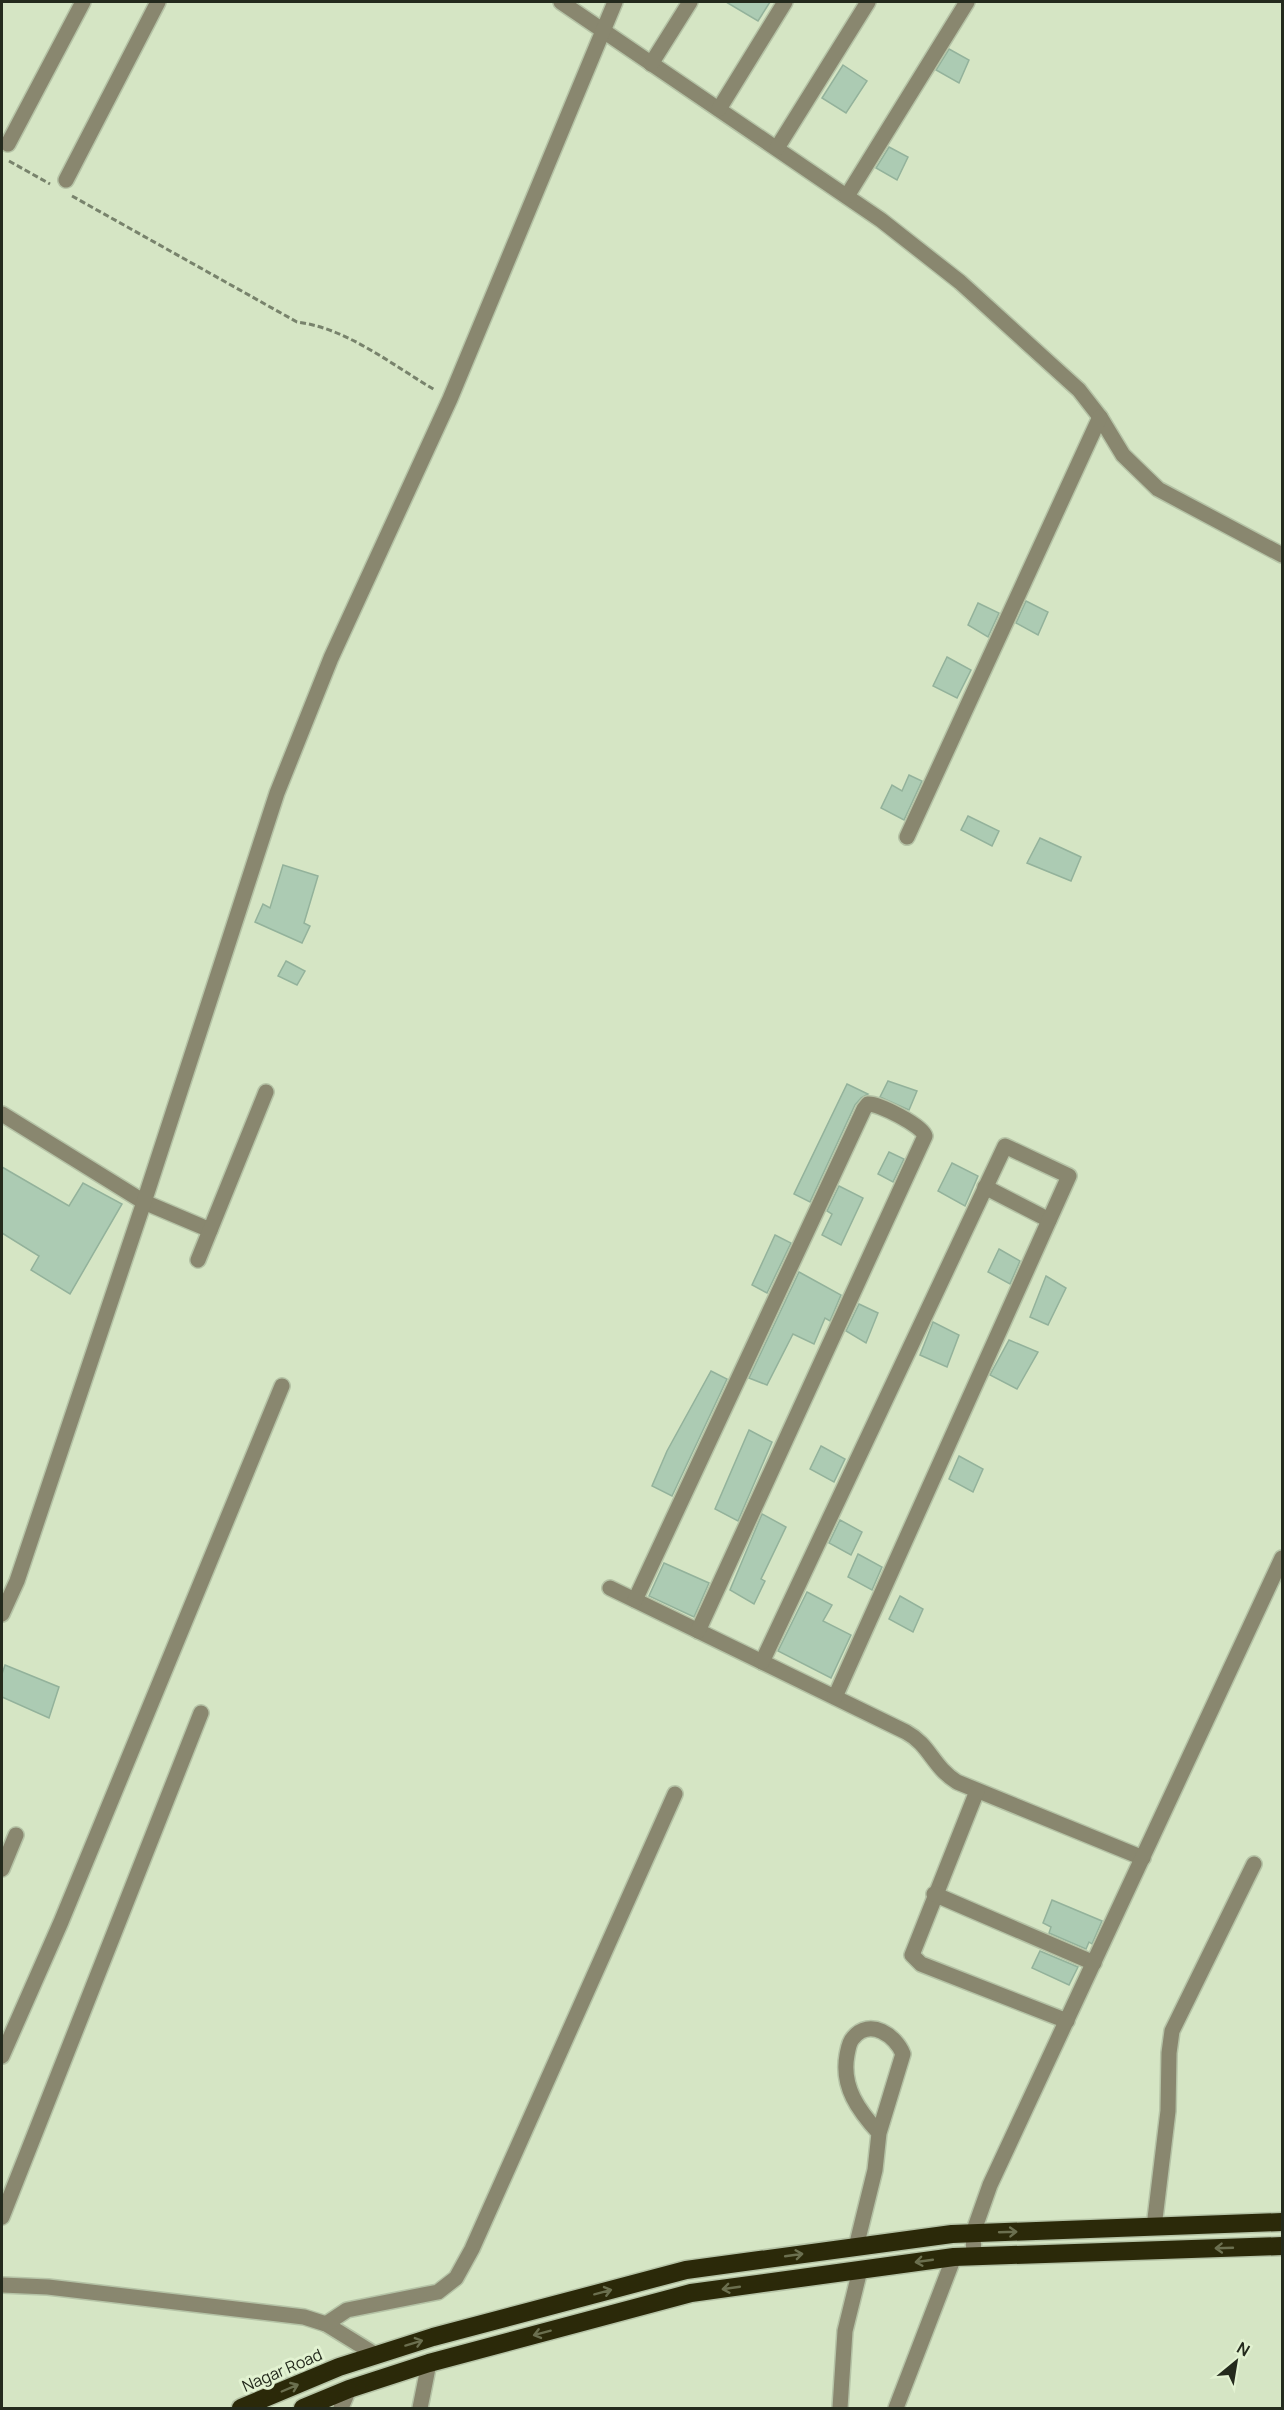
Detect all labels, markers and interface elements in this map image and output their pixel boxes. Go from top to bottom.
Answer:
one-way arrow [998,2226,1018,2238]
one-way arrow [1215,2242,1235,2253]
one-way arrow [783,2250,803,2261]
one-way arrow [915,2256,935,2267]
one-way arrow [722,2282,742,2293]
one-way arrow [593,2286,612,2298]
one-way arrow [533,2328,552,2339]
north arrow [1206,2332,1266,2392]
one-way arrow [405,2337,424,2348]
text: N [1233,2337,1254,2361]
street label: Nagar Road [239,2343,325,2397]
one-way arrow [280,2382,299,2393]

